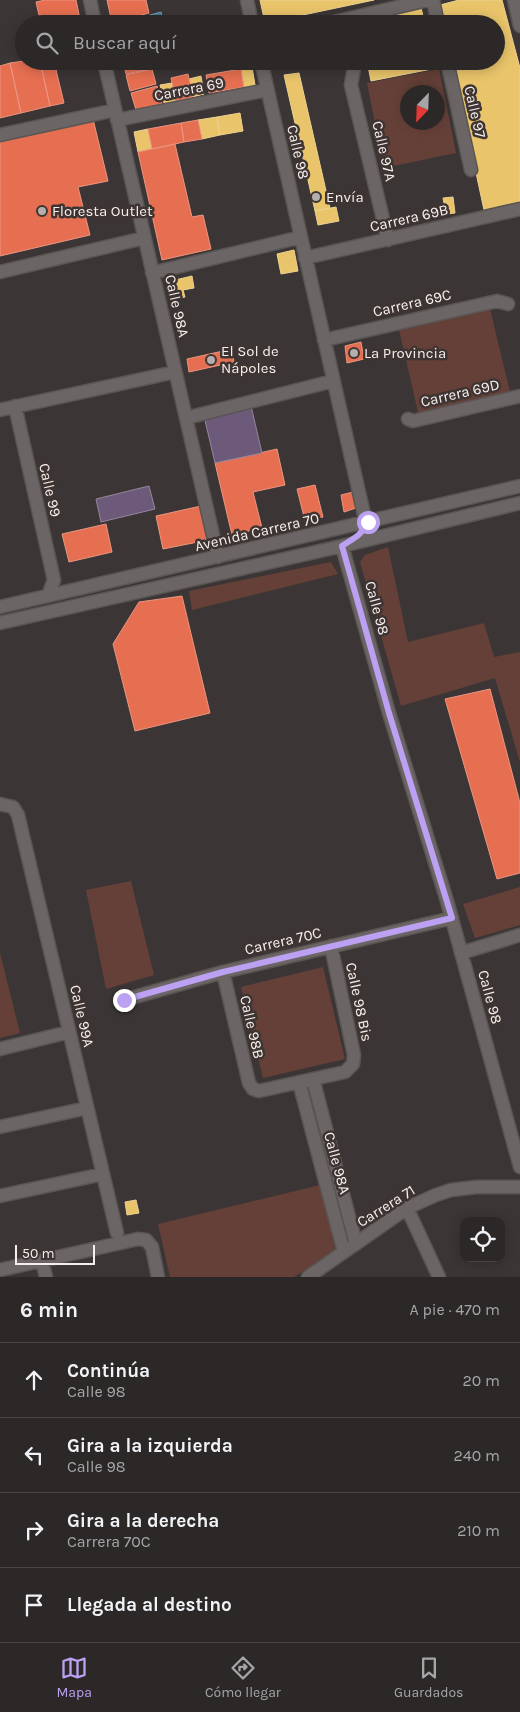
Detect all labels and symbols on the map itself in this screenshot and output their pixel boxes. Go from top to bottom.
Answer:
street label: Carrera 69 [153,73,225,105]
street label: Calle 97 [460,84,490,140]
north arrow [400,85,445,130]
street label: Calle 97A [368,119,400,183]
street label: Calle 98 [283,123,313,181]
place label: Envía [326,188,364,206]
marker: Envía [310,191,322,203]
street label: Carrera 69B [368,200,450,236]
place label: Floresta Outlet [52,202,153,220]
marker: Floresta Outlet [36,205,48,217]
street label: Calle 98A [161,273,193,339]
street label: Carrera 69C [371,285,453,321]
place label: El Sol de Nápoles [221,342,279,377]
place label: La Provincia [364,344,446,362]
marker: La Provincia [348,347,360,359]
marker: El Sol de Nápoles [205,354,217,366]
street label: Carrera 69D [419,375,501,411]
street label: Calle 99 [35,461,65,519]
street label: Avenida Carrera 70 [193,509,321,555]
route start [357,511,380,534]
street label: Calle 98 [361,579,393,637]
street label: Carrera 70C [243,923,323,959]
street label: Calle 98 Bis [342,961,376,1043]
street label: Calle 98 [474,968,506,1026]
street label: Calle 99A [66,983,98,1049]
route end [113,989,136,1012]
street label: Calle 98B [236,994,268,1060]
street label: Calle 98A [320,1130,354,1196]
street label: Carrera 71 [354,1181,418,1231]
scale bar [15,1242,95,1265]

